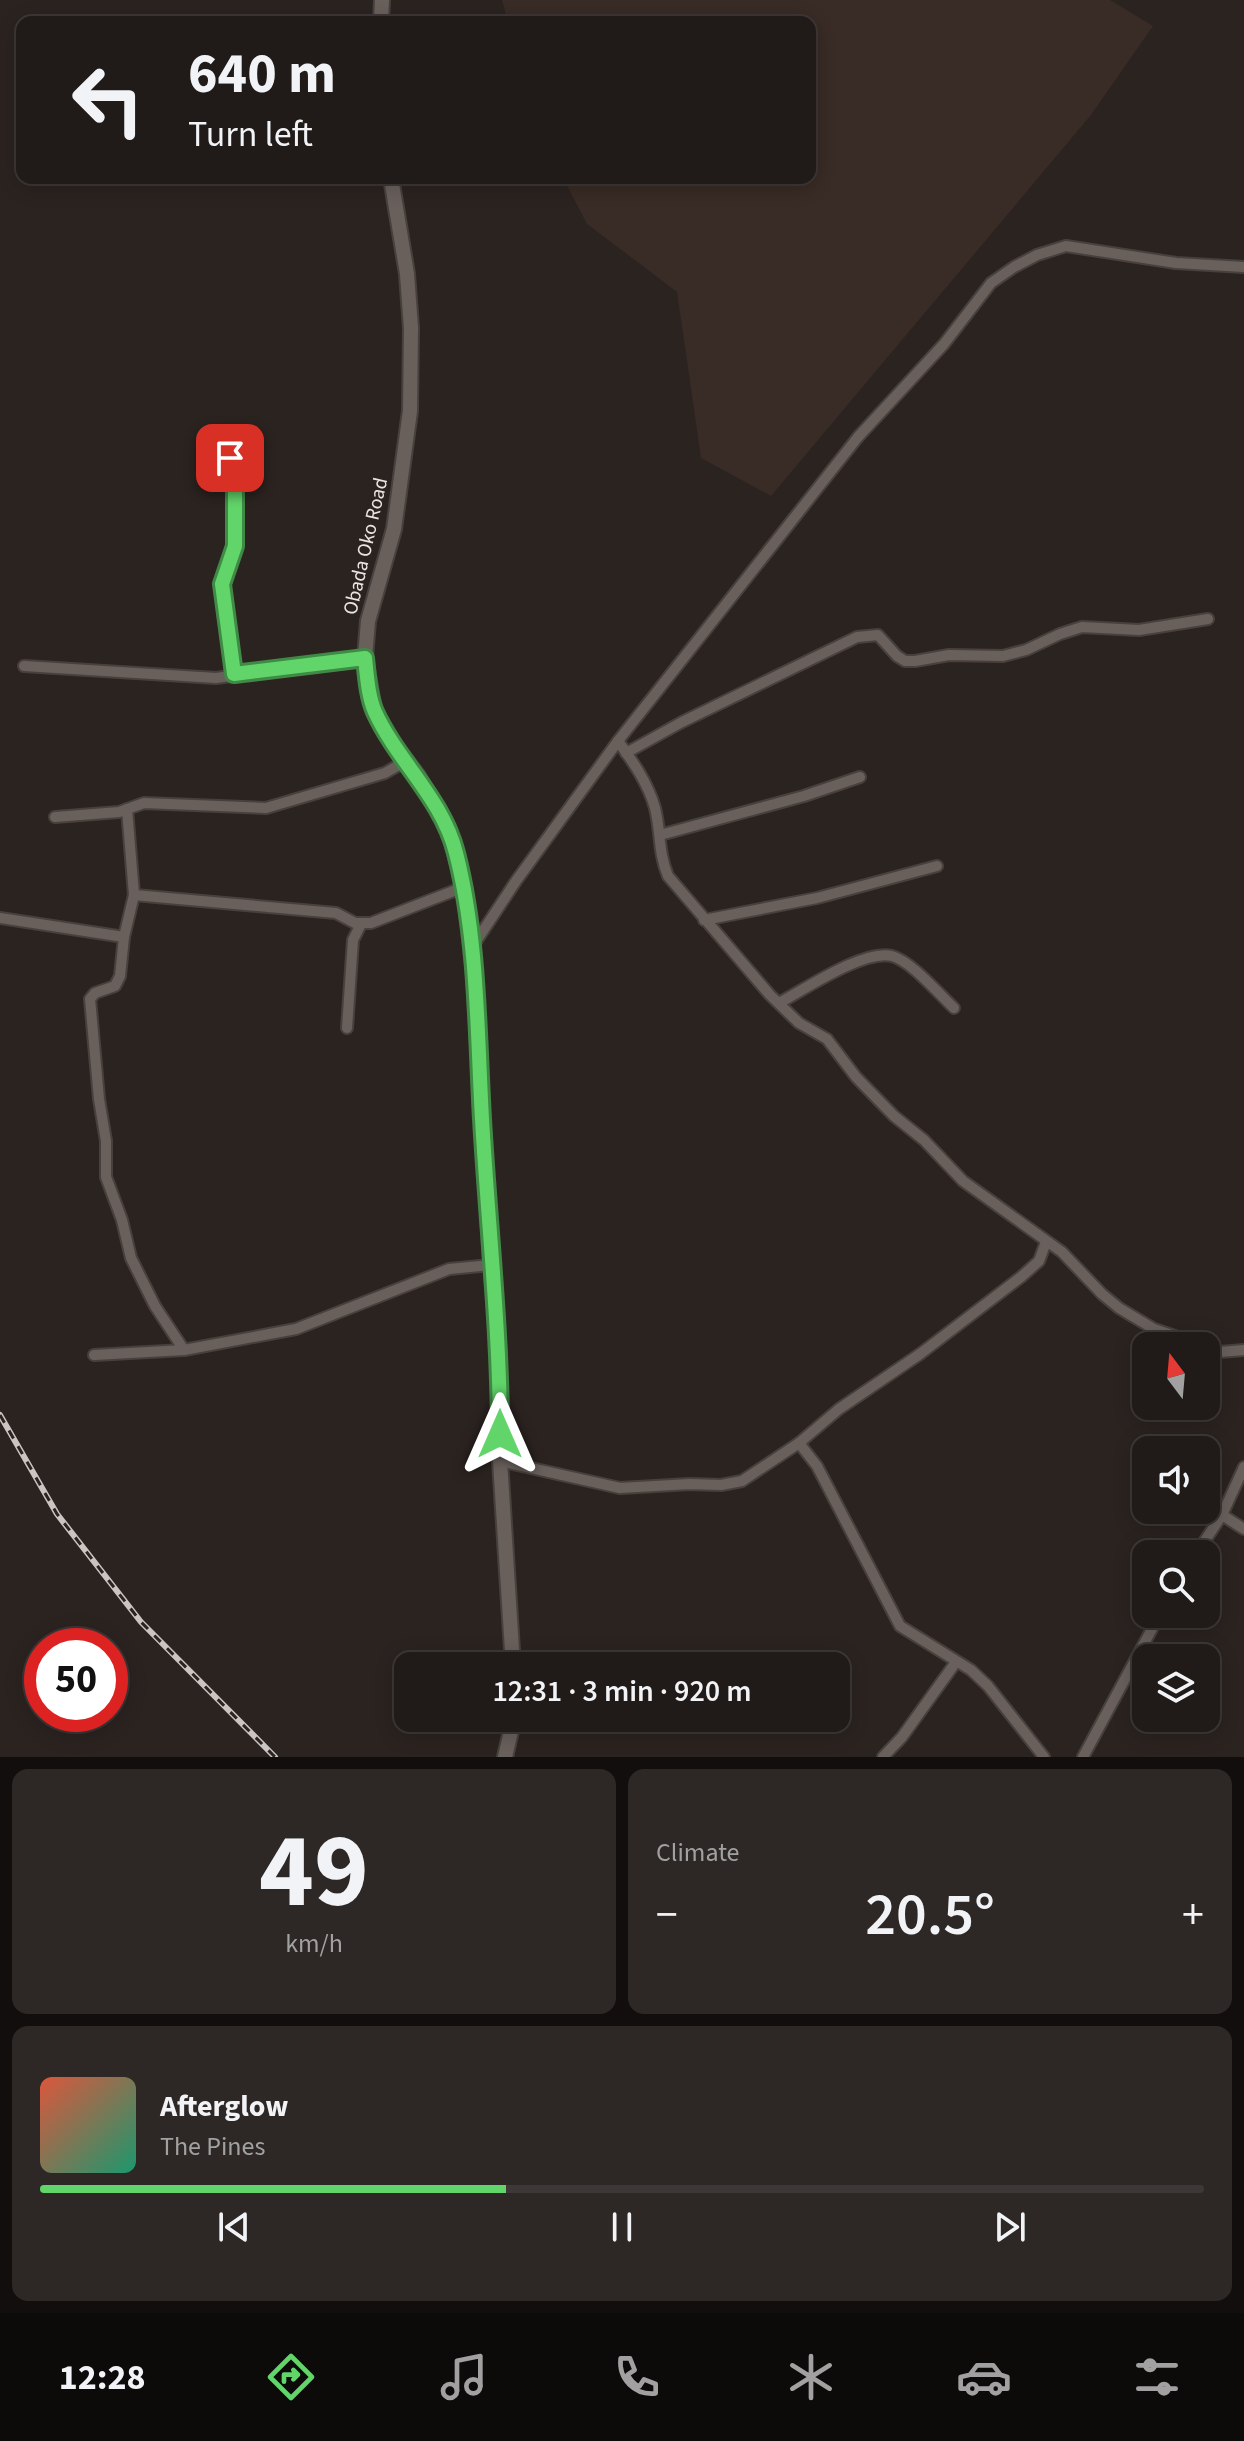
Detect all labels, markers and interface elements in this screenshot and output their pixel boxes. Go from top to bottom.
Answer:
text: 640 m [188,35,336,114]
icon: left [56,48,160,152]
text: Turn left [188,109,313,160]
pin [196,424,264,492]
icon: arrive [208,436,252,480]
street label: Obada Oko Road [337,475,395,618]
north arrow [1132,1332,1220,1420]
map controls [1132,1332,1220,1732]
position arrow [458,1392,542,1476]
button: sound [1132,1436,1220,1524]
button: search [1132,1540,1220,1628]
speed limit sign: 50 [24,1628,128,1732]
button: layers [1132,1644,1220,1732]
text: 12:31 · 3 min · 920 m [492,1670,752,1713]
text: 49 [259,1799,369,1947]
text: Climate [656,1834,740,1871]
text: 20.5° [865,1873,995,1958]
text: − [656,1884,678,1947]
text: + [1182,1884,1204,1947]
text: km/h [285,1925,343,1962]
text: Afterglow [160,2085,288,2128]
text: The Pines [160,2128,265,2165]
icon: previous [212,2205,256,2249]
icon: pause [600,2205,644,2249]
icon: next [988,2205,1032,2249]
icon: directions [263,2349,319,2405]
icon: music [436,2349,492,2405]
icon: phone [609,2349,665,2405]
icon: climate [783,2349,839,2405]
icon: car [956,2349,1012,2405]
icon: filters [1129,2349,1185,2405]
text: 12:28 [59,2352,145,2403]

